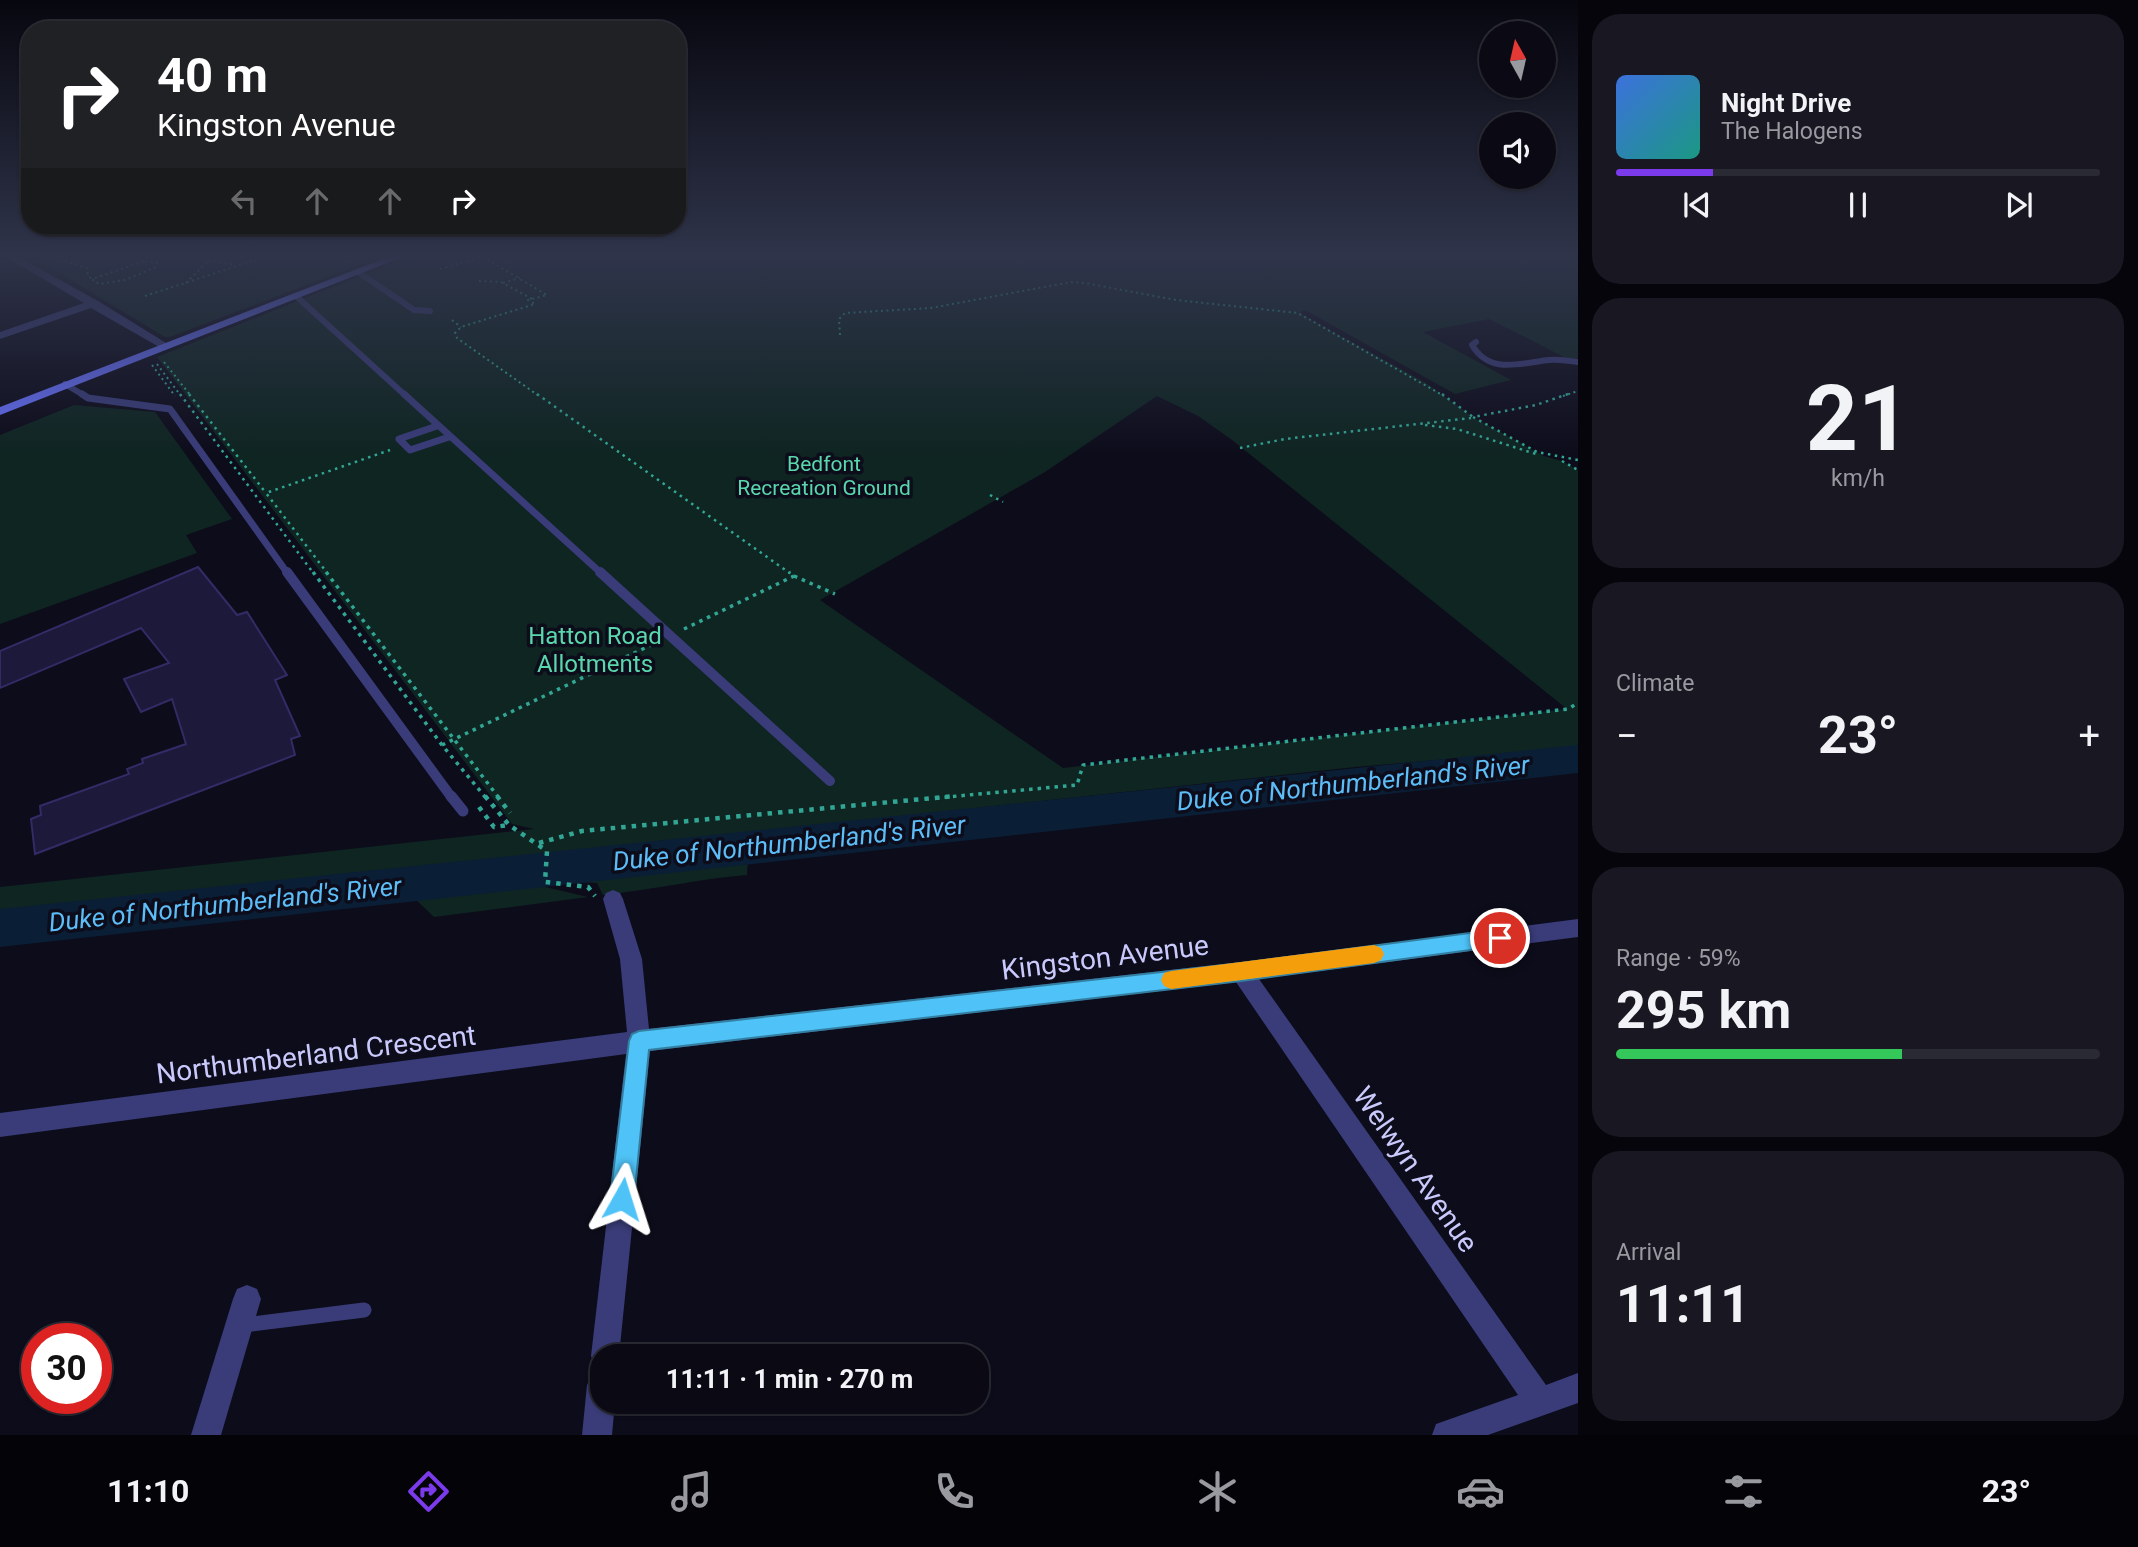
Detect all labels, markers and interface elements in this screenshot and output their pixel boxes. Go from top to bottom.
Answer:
north arrow [1479,21,1556,98]
map controls [1479,21,1556,189]
text: 40 m [157,47,268,104]
icon: right [42,49,133,140]
text: Night Drive [1721,88,1851,118]
text: Kingston Avenue [157,106,396,144]
button: sound [1479,112,1556,189]
text: The Halogens [1721,118,1863,145]
icon: left [225,182,263,220]
icon: ahead [298,182,336,220]
icon: ahead [371,182,409,220]
icon: right [444,182,482,220]
icon: previous [1678,186,1716,224]
icon: pause [1839,186,1877,224]
icon: next [2000,186,2038,224]
text: 21 [1806,366,1910,472]
park label: Bedfont Recreation Ground [737,452,911,500]
text: km/h [1831,465,1885,492]
park label: Hatton Road Allotments [528,622,662,678]
text: Climate [1616,670,1695,697]
text: 23° [1818,705,1898,766]
text: − [1616,714,1638,758]
text: + [2078,714,2100,758]
water label: Duke of Northumberland's River [1175,749,1532,816]
water label: Duke of Northumberland's River [611,809,968,876]
water label: Duke of Northumberland's River [47,870,404,937]
pin [1470,908,1530,968]
icon: arrive [1481,919,1519,957]
street label: Kingston Avenue [999,928,1211,987]
text: Range · 59% [1616,945,1741,972]
text: 295 km [1616,980,1791,1041]
street label: Northumberland Crescent [154,1019,478,1090]
street label: Welwyn Avenue [1346,1080,1485,1258]
position arrow [585,1162,659,1236]
text: Arrival [1616,1239,1681,1266]
text: 11:11 [1616,1274,1750,1335]
speed limit sign: 30 [21,1323,112,1414]
text: 11:11 · 1 min · 270 m [666,1364,913,1394]
icon: directions [404,1467,453,1516]
icon: music [667,1467,716,1516]
icon: phone [930,1467,979,1516]
icon: climate [1193,1467,1242,1516]
icon: car [1456,1467,1505,1516]
icon: filters [1719,1467,1768,1516]
text: 11:10 [107,1472,189,1510]
text: 23° [1982,1472,2031,1510]

